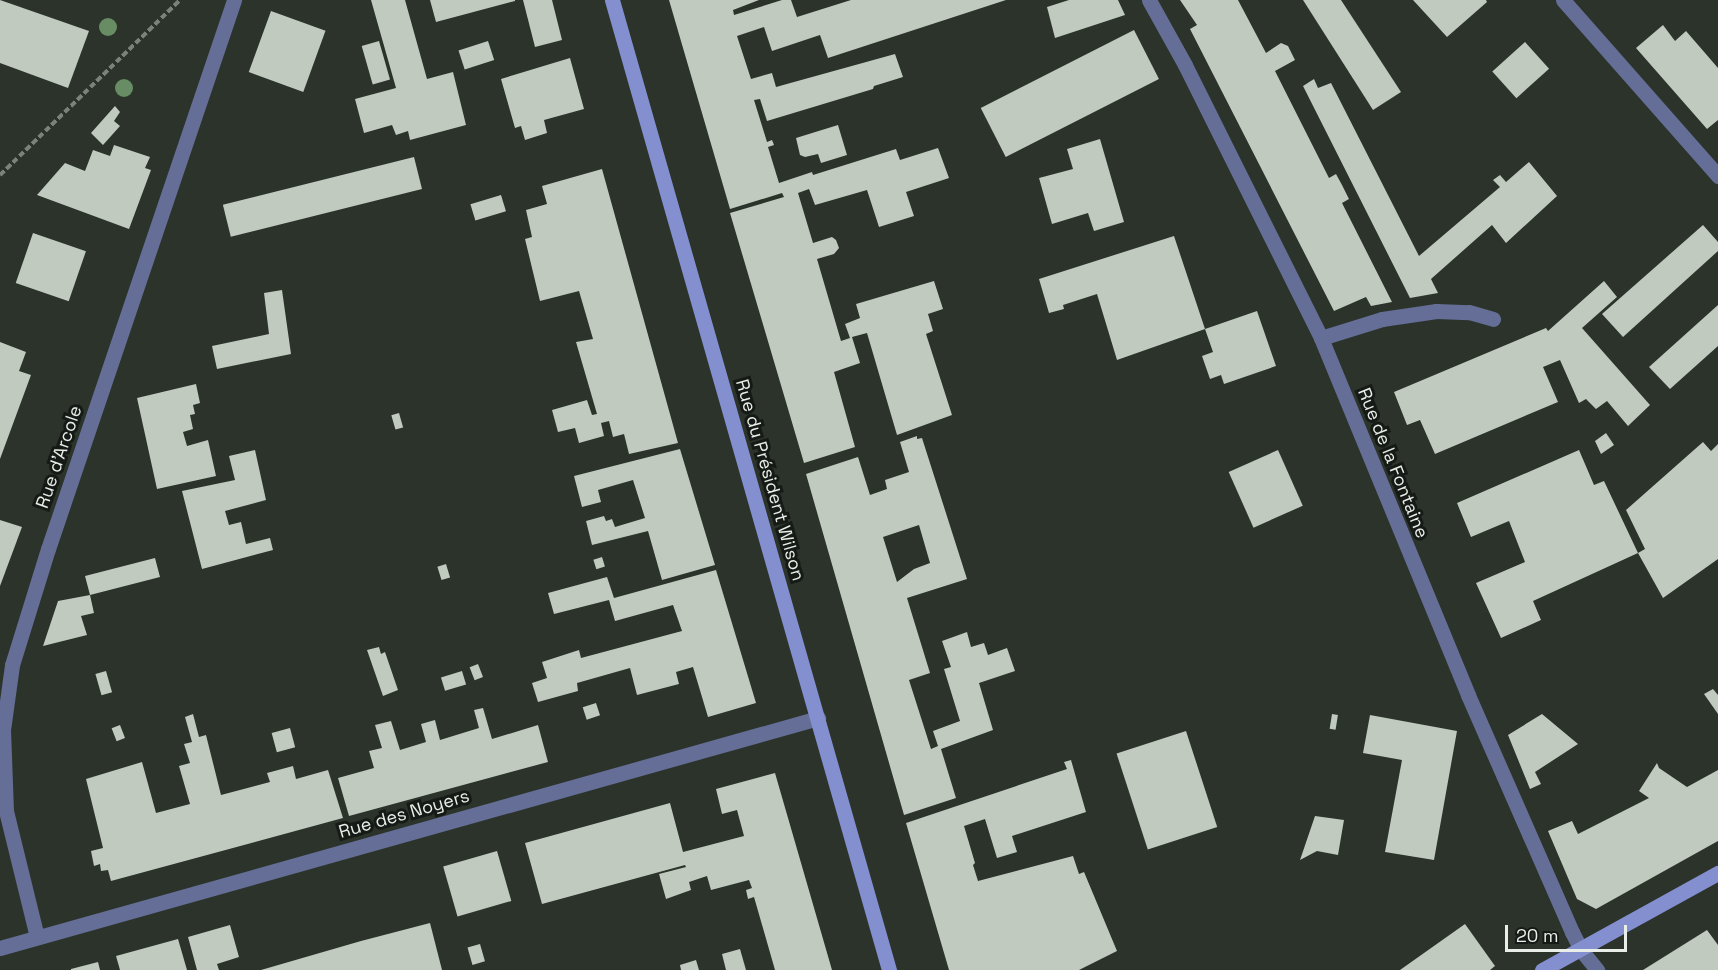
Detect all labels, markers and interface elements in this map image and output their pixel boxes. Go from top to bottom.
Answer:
street label: Rue du Président Wilson [731,377,809,583]
street label: Rue de la Fontaine [1353,385,1433,541]
street label: Rue d'Arcole [31,403,87,511]
street label: Rue des Noyers [336,785,472,843]
scale bar [1508,913,1630,951]
text: 20 m [1516,924,1559,947]

